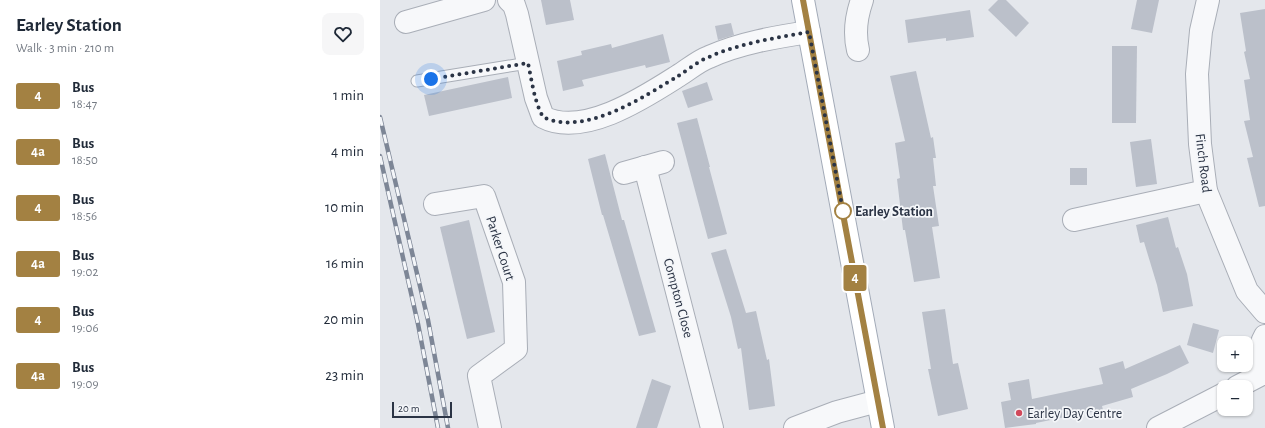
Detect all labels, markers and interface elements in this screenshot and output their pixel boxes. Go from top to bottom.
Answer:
button: heart [322,13,364,55]
text: Earley Station [16,16,122,35]
text: Walk · 3 min · 210 m [16,42,114,55]
your location [421,69,441,89]
text: Bus [72,80,94,95]
text: 1 min [333,88,364,103]
text: 4 [34,89,42,103]
text: 18:47 [72,98,97,111]
street label: Finch Road [1192,133,1214,194]
text: Bus [72,136,94,151]
text: 4 min [331,144,364,159]
text: 4a [31,145,45,159]
text: 18:50 [72,154,98,167]
text: Bus [72,192,94,207]
text: 10 min [325,200,364,215]
text: 4 [34,201,42,215]
marker: Earley Station [834,202,852,220]
place label: Earley Station [855,205,933,219]
text: 18:56 [72,210,97,223]
street label: Parker Court [483,214,517,283]
text: Bus [72,248,94,263]
text: 16 min [326,256,364,271]
text: 4a [31,257,45,271]
street label: Compton Close [661,257,695,340]
line badge: 4 [842,265,868,291]
text: 19:02 [72,266,98,279]
text: 4 [851,271,859,285]
text: Bus [72,304,94,319]
text: 20 min [323,312,364,327]
text: 4 [34,313,42,327]
text: 19:06 [72,322,99,335]
map controls [1217,336,1253,416]
button: + [1217,336,1253,372]
text: Bus [72,360,94,375]
text: 23 min [325,368,364,383]
text: 4a [31,369,45,383]
text: 19:09 [72,378,99,391]
button: − [1217,380,1253,416]
scale bar [392,400,452,419]
text: 20 m [398,403,419,414]
place label: Earley Day Centre [1027,407,1122,421]
marker: Earley Day Centre [1014,408,1024,418]

